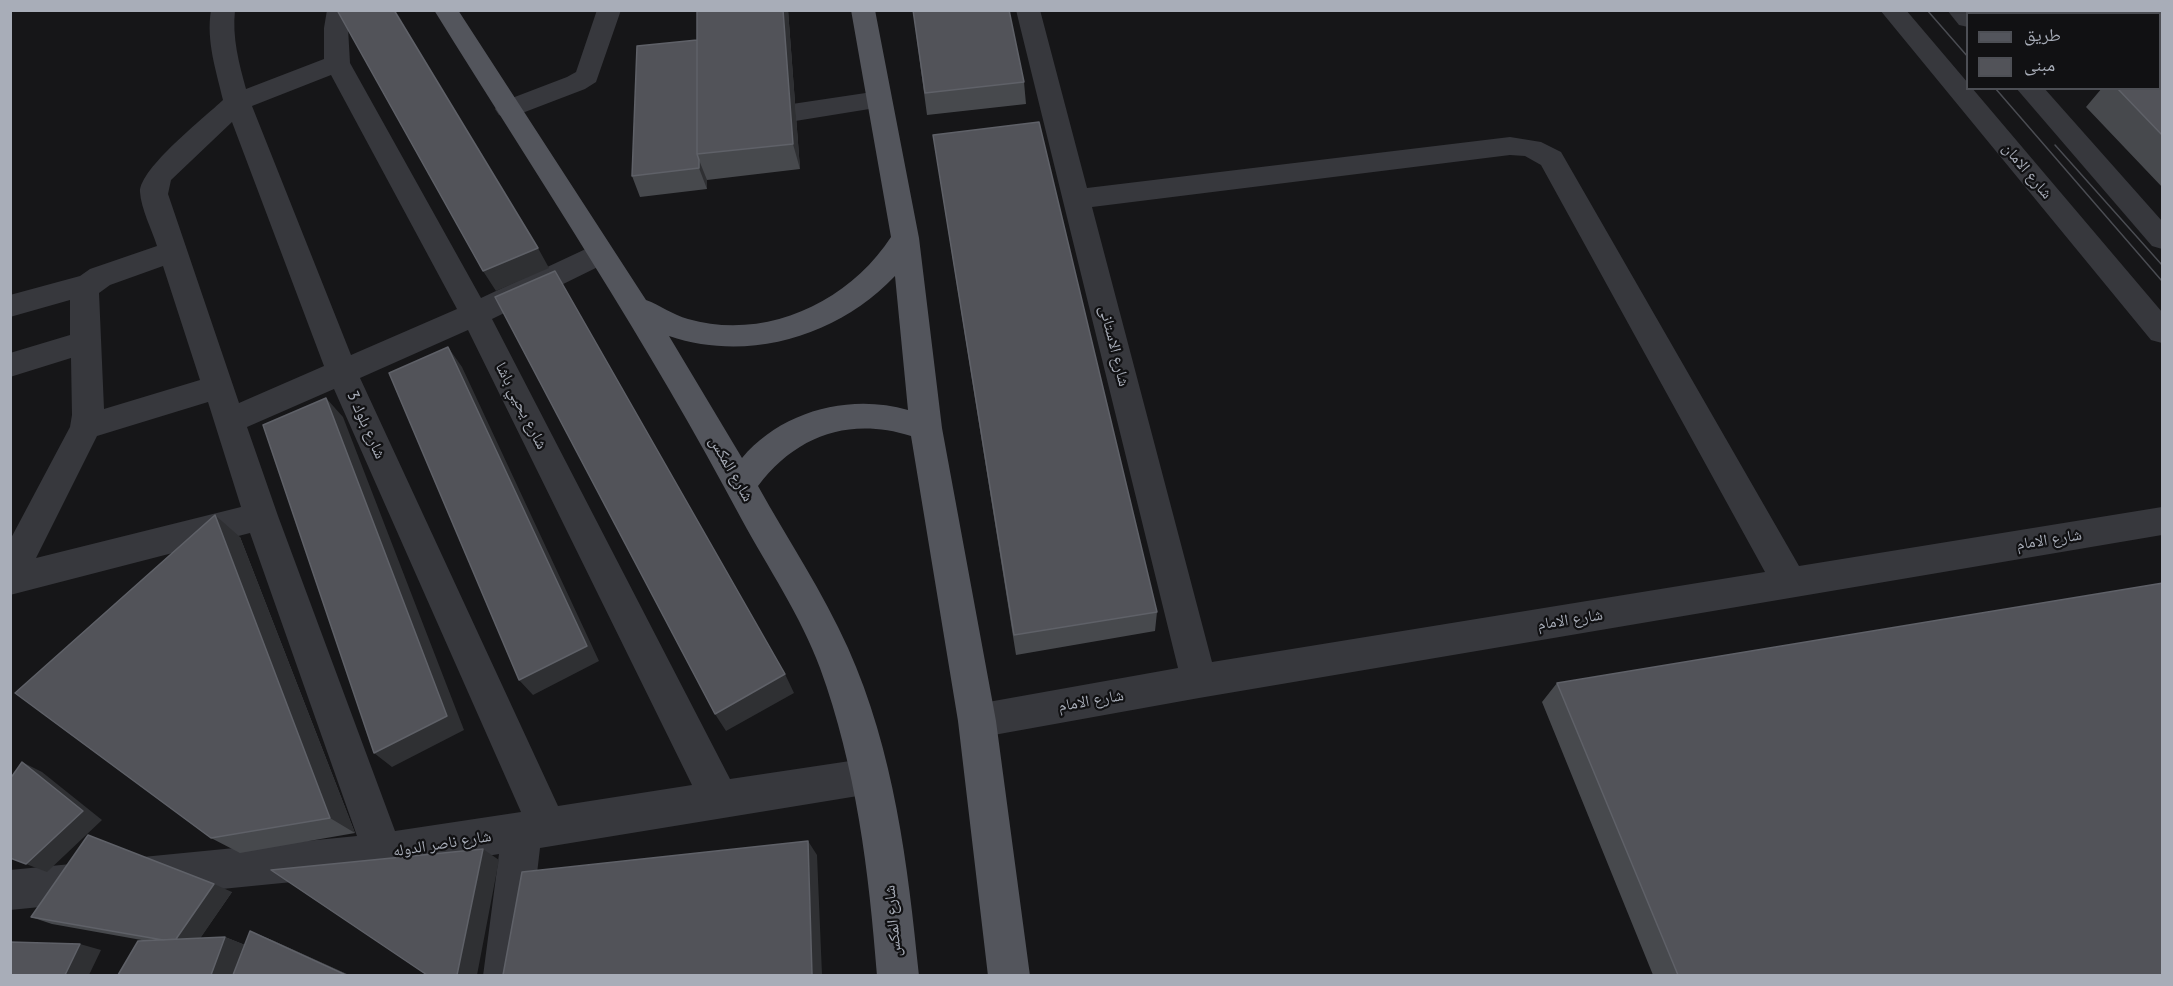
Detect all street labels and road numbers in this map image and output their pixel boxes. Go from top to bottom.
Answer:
street label: شارع الامان [1998,139,2056,203]
street label: شارع الاستانى [1095,304,1133,388]
street label: شارع يحيي باشا [491,359,551,453]
street label: شارع بلوك 3 [343,388,389,462]
street label: شارع المكس [705,433,757,505]
street label: شارع الامام [2015,525,2083,555]
street label: شارع الامام [1536,605,1604,635]
street label: شارع الامام [1057,686,1125,716]
street label: شارع ناصر الدوله [391,827,493,861]
street label: شارع المكس [880,884,906,958]

